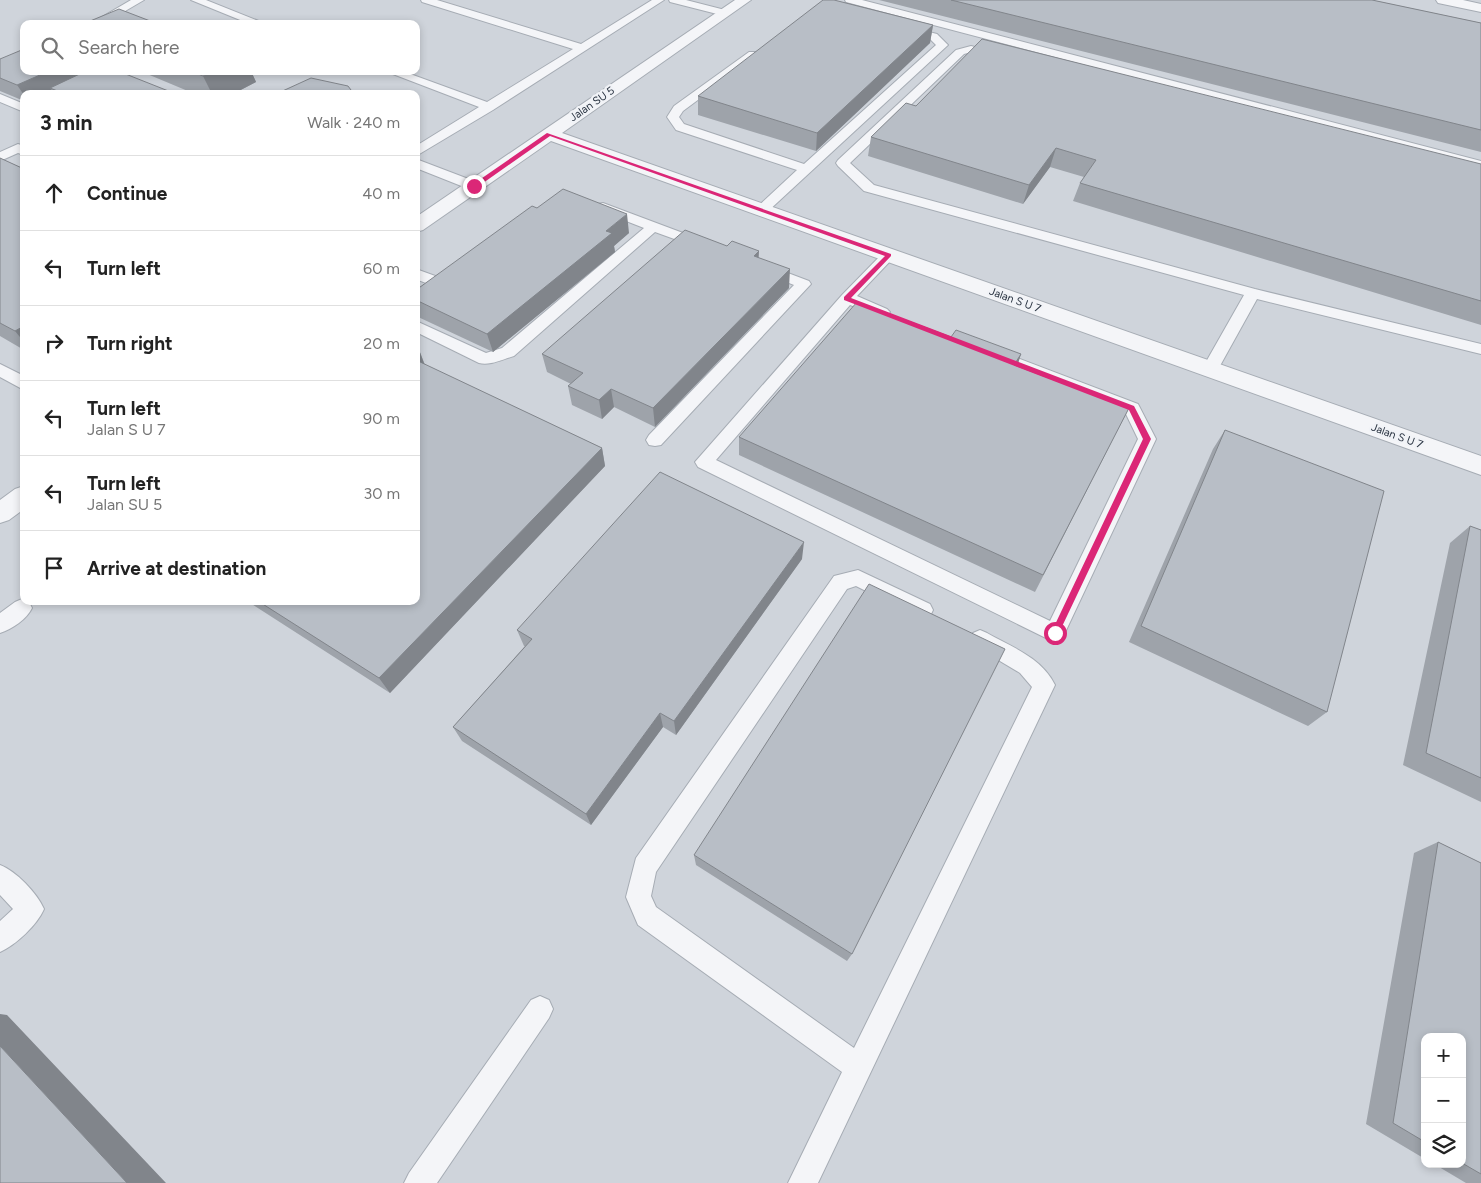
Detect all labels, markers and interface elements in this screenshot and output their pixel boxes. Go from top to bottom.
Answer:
search box [20,20,420,75]
icon: search [38,34,66,62]
text: Search here [78,36,180,59]
street label: Jalan SU 5 [567,84,617,124]
text: 3 min [40,110,92,135]
text: Walk · 240 m [307,113,400,132]
route end [463,175,486,198]
icon: ahead [40,179,68,207]
text: Continue [87,182,167,205]
text: 40 m [362,184,400,203]
icon: left [40,254,68,282]
text: Turn left [87,257,161,280]
text: 60 m [363,259,400,278]
street label: Jalan S U 7 [987,285,1043,315]
icon: right [40,329,68,357]
text: Turn right [87,332,173,355]
text: 20 m [363,334,400,353]
text: Turn left [87,397,161,420]
icon: left [40,404,68,432]
text: 90 m [363,409,400,428]
text: Jalan S U 7 [87,420,166,439]
street label: Jalan S U 7 [1369,421,1425,451]
text: Turn left [87,472,161,495]
icon: left [40,479,68,507]
text: 30 m [363,484,400,503]
text: Jalan SU 5 [87,495,162,514]
icon: arrive [40,554,68,582]
text: Arrive at destination [87,557,266,580]
route start [1044,622,1067,645]
map controls [1421,1033,1466,1168]
button: + [1421,1033,1466,1078]
button: − [1421,1078,1466,1123]
button: layers [1421,1123,1466,1168]

